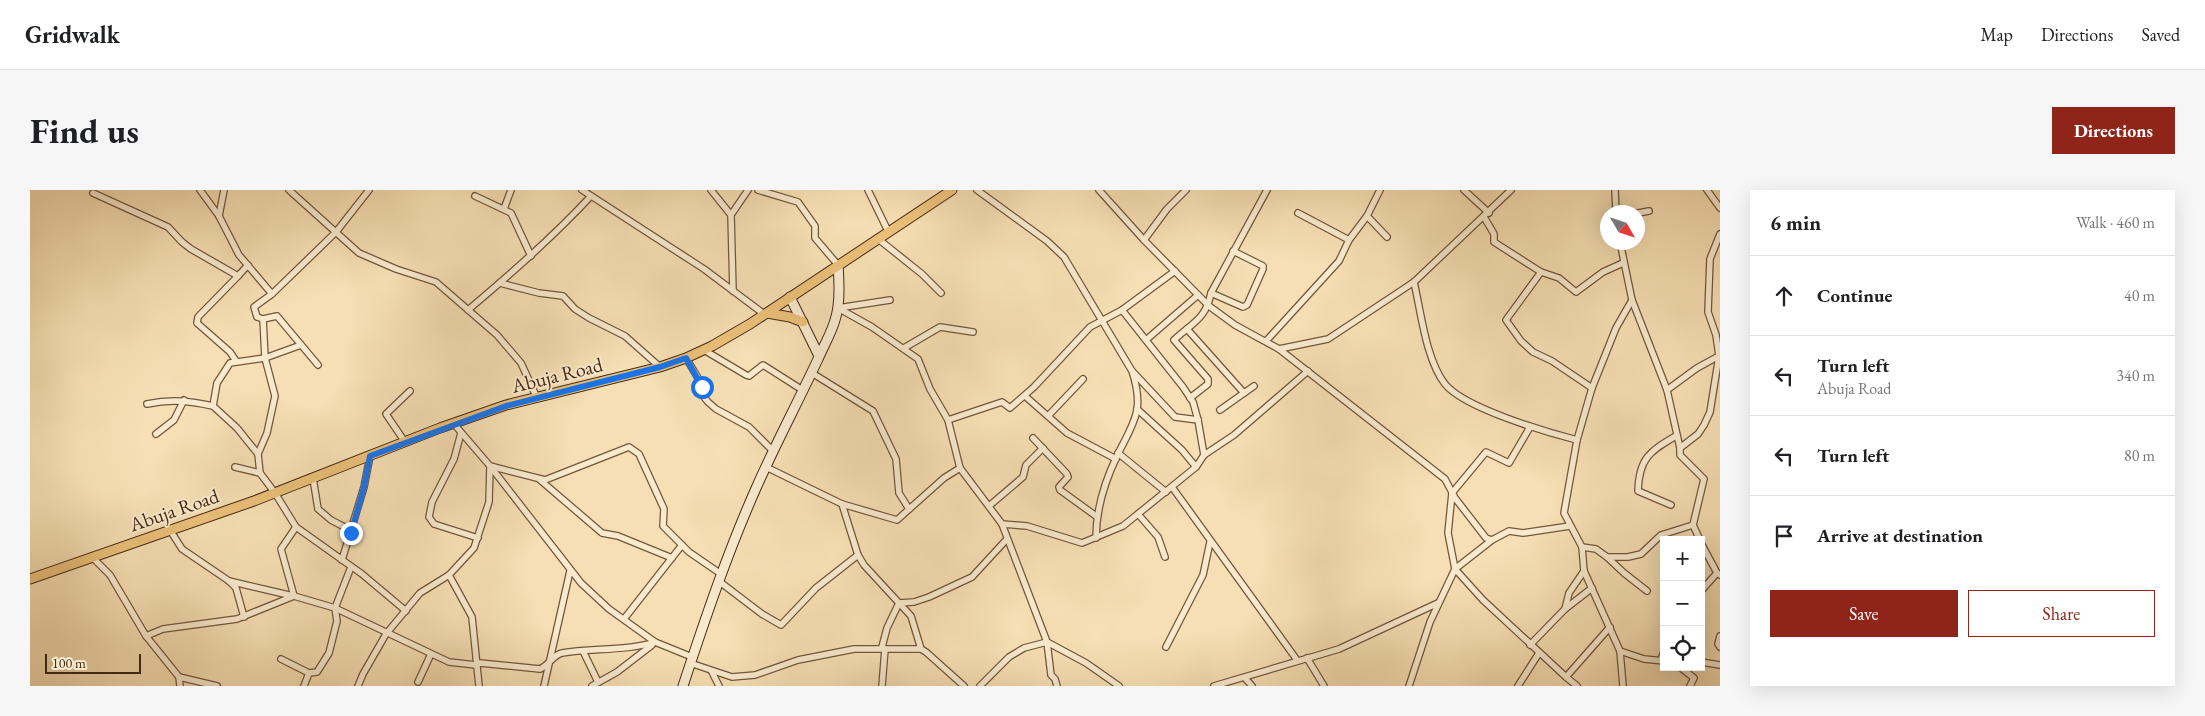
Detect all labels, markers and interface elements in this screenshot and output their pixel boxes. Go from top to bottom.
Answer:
text: Gridwalk [25,19,120,50]
text: Map [1981,23,2013,46]
text: Directions [2041,23,2113,46]
text: Saved [2141,23,2180,46]
button: Directions [2052,107,2175,154]
text: Find us [30,108,139,153]
north arrow [1600,205,1645,250]
text: 6 min [1770,209,1821,236]
text: Walk · 460 m [2076,212,2155,233]
icon: ahead [1770,282,1798,310]
text: Continue [1817,283,1892,308]
text: 40 m [2124,285,2155,306]
street label: Abuja Road [508,351,606,399]
text: Turn left [1817,353,1889,378]
icon: left [1770,362,1798,390]
text: 340 m [2116,365,2155,386]
route start [691,376,714,399]
text: Abuja Road [1817,378,1891,399]
icon: left [1770,442,1798,470]
text: Turn left [1817,443,1889,468]
text: 80 m [2124,445,2155,466]
street label: Abuja Road [125,482,223,538]
route end [340,522,363,545]
icon: arrive [1770,522,1798,550]
text: Arrive at destination [1817,523,1983,548]
map controls [1660,536,1705,671]
button: + [1660,536,1705,581]
button: − [1660,581,1705,626]
button: Save [1770,590,1958,637]
button: Share [1968,590,2155,637]
button: locate [1660,626,1705,671]
scale bar [45,651,141,674]
text: 100 m [52,654,86,672]

